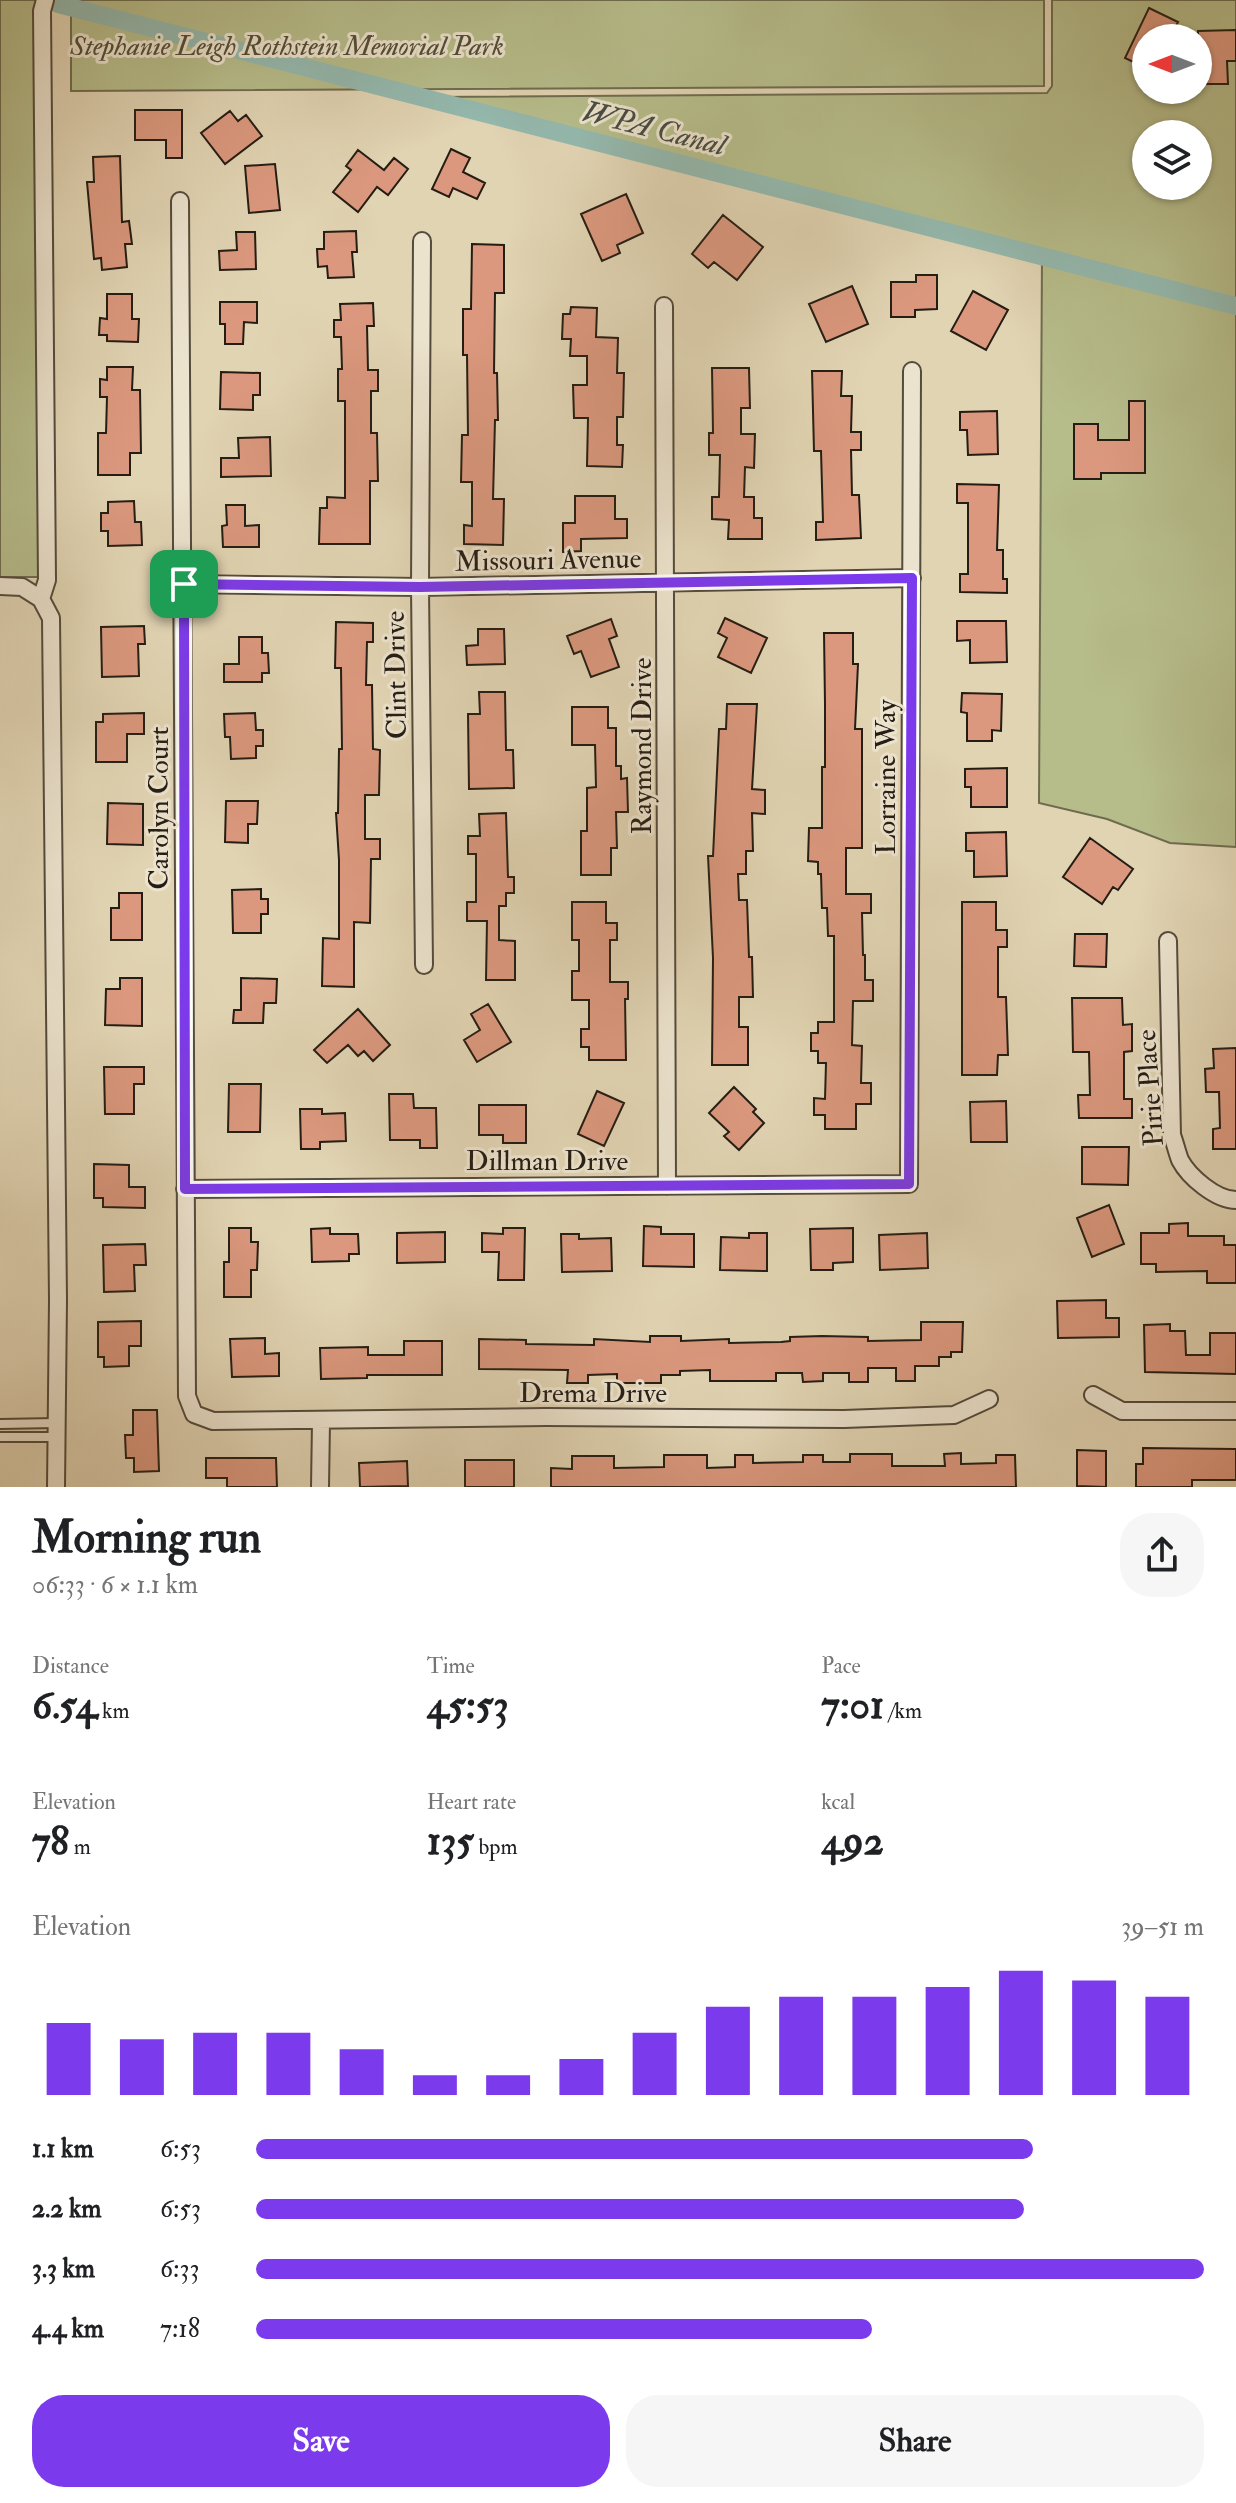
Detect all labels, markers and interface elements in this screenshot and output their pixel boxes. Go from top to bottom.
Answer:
north arrow [1132,24,1212,104]
map controls [1132,24,1212,200]
park label: Stephanie Leigh Rothstein Memorial Park [69,29,504,64]
water label: WPA Canal [578,93,732,165]
button: layers [1132,120,1212,200]
street label: Missouri Avenue [454,541,642,580]
pin [150,550,218,618]
icon: arrive [162,562,206,606]
street label: Clint Drive [378,610,415,740]
street label: Raymond Drive [625,657,660,834]
street label: Lorraine Way [869,699,904,855]
street label: Carolyn Court [142,726,177,890]
street label: Pirie Place [1129,1028,1172,1148]
street label: Dillman Drive [466,1144,628,1179]
street label: Drema Drive [519,1376,667,1411]
text: Morning run [32,1511,261,1566]
button: share [1120,1513,1204,1597]
text: 06:33 · 6 × 1.1 km [32,1569,198,1601]
text: Distance [32,1652,109,1680]
text: Time [427,1652,475,1680]
text: Pace [821,1652,861,1680]
text: 6.54 [32,1680,97,1731]
text: 45:53 [427,1680,509,1731]
text: 7:01 [821,1680,884,1731]
text: km [97,1697,130,1725]
text: /km [884,1697,922,1725]
text: Elevation [32,1788,116,1816]
text: Heart rate [427,1788,516,1816]
text: kcal [821,1788,855,1816]
text: 78 [32,1816,69,1867]
text: 135 [427,1816,474,1867]
text: 492 [821,1816,884,1867]
text: m [69,1833,91,1861]
text: bpm [474,1833,518,1861]
text: Elevation [32,1911,131,1943]
text: 39–51 m [1121,1911,1204,1943]
text: 1.1 km [32,2133,94,2165]
text: 6:53 [160,2133,201,2165]
text: 2.2 km [32,2193,101,2225]
text: 6:53 [160,2193,201,2225]
text: 3.3 km [32,2253,95,2285]
text: 6:33 [160,2253,200,2285]
text: 4.4 km [32,2313,104,2345]
text: 7:18 [160,2313,200,2345]
button: Save [32,2395,610,2487]
button: Share [626,2395,1204,2487]

